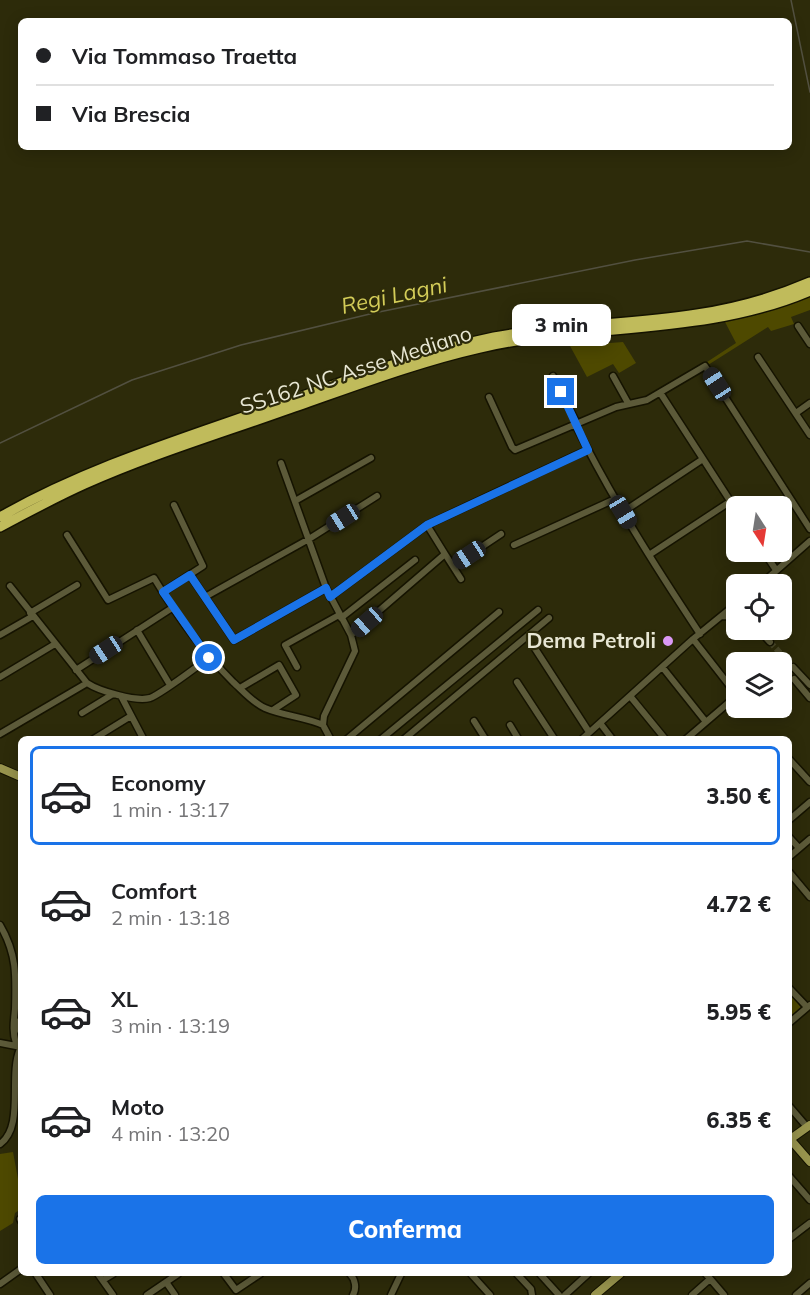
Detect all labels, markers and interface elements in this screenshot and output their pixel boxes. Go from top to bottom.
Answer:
text: Via Tommaso Traetta [72,42,297,70]
text: Via Brescia [72,100,190,128]
water label: Regi Lagni [338,270,450,320]
callout: 3 min [512,305,610,347]
text: 3 min [535,312,588,337]
street label: SS162 NC Asse Mediano [237,319,475,419]
car [700,364,734,404]
route end [547,378,574,405]
car [606,492,640,532]
north arrow [726,496,792,562]
map controls [726,496,792,718]
car [323,501,363,535]
car [449,538,489,572]
button: locate [726,574,792,640]
car [348,603,386,641]
place label: Dema Petroli [526,627,656,653]
car [86,633,126,667]
marker: Dema Petroli [661,634,675,648]
route start [195,644,222,671]
button: layers [726,652,792,718]
icon: car [39,769,93,823]
text: Economy [111,769,206,797]
text: 3.50 € [706,782,771,810]
text: 1 min · 13:17 [111,797,230,822]
icon: car [39,877,93,931]
text: Comfort [111,877,197,905]
text: 4.72 € [706,890,771,918]
text: 2 min · 13:18 [111,905,230,930]
icon: car [39,985,93,1039]
text: XL [111,985,138,1013]
text: 5.95 € [706,998,771,1026]
text: 3 min · 13:19 [111,1013,230,1038]
icon: car [39,1093,93,1147]
text: Moto [111,1093,164,1121]
text: 6.35 € [706,1106,771,1134]
text: 4 min · 13:20 [111,1121,230,1146]
button: Conferma [36,1195,774,1264]

